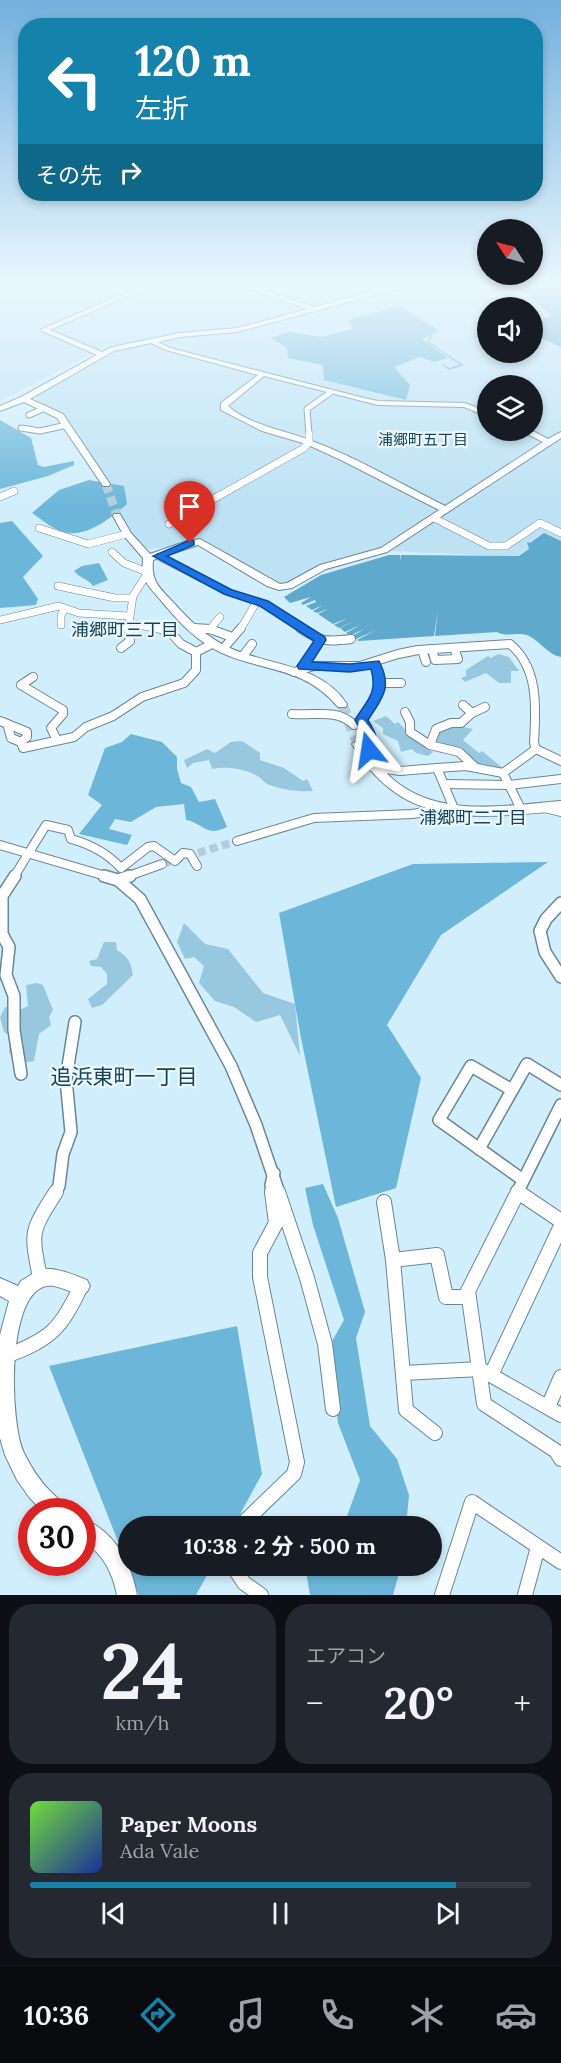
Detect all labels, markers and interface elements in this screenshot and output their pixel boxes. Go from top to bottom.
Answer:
text: 120 m [135,34,251,88]
icon: left [36,42,114,120]
text: 左折 [135,91,189,125]
icon: right [114,156,147,189]
text: その先 [36,161,102,189]
north arrow [477,219,543,285]
map controls [477,219,543,441]
button: sound [477,297,543,363]
button: layers [477,375,543,441]
district label: 浦郷町五丁目 [378,430,468,449]
pin [164,481,215,543]
icon: arrive [173,490,206,523]
district label: 浦郷町三丁目 [71,618,179,641]
position arrow [337,718,401,782]
district label: 浦郷町二丁目 [419,806,527,829]
district label: 追浜東町一丁目 [51,1063,198,1090]
speed limit sign: 30 [18,1498,96,1576]
text: 10:38 · 2 分 · 500 m [184,1532,376,1560]
text: 24 [100,1621,185,1720]
text: エアコン [306,1643,386,1668]
text: 20° [384,1674,453,1731]
text: − [306,1682,324,1724]
text: + [513,1682,531,1724]
text: km/h [115,1710,170,1735]
text: Paper Moons [120,1810,257,1838]
text: Ada Vale [120,1838,199,1863]
icon: previous [97,1897,130,1930]
icon: pause [264,1897,297,1930]
icon: next [431,1897,464,1930]
icon: directions [137,1994,179,2036]
icon: music [226,1994,268,2036]
icon: phone [316,1994,358,2036]
icon: climate [406,1994,448,2036]
icon: car [495,1994,537,2036]
text: 10:36 [24,1998,89,2032]

